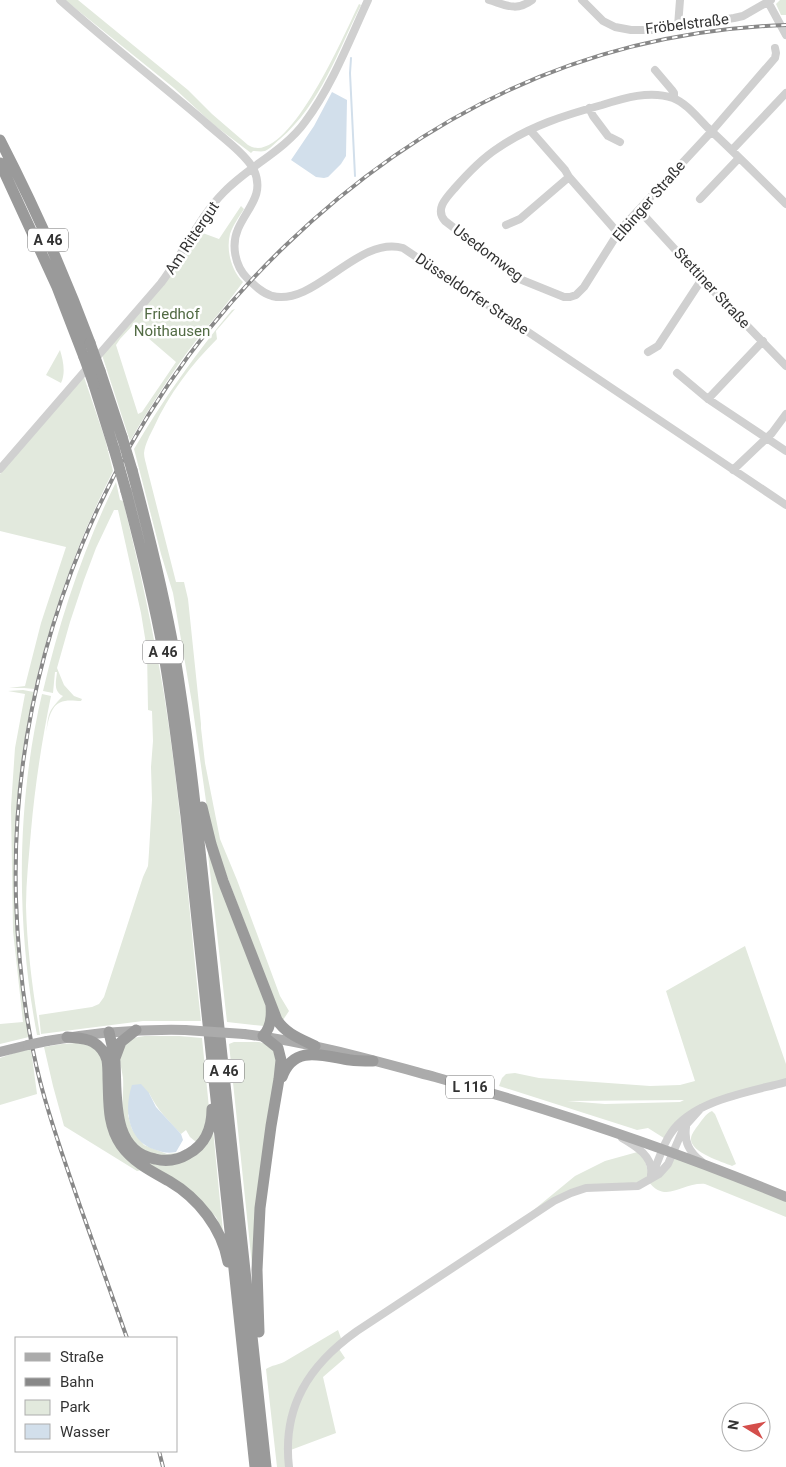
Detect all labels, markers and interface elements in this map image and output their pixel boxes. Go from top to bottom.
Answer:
street label: Fröbelstraße [644,10,730,38]
street label: Elbinger Straße [609,157,689,245]
street label: Am Rittergut [161,198,223,278]
street label: Usedomweg [449,221,527,285]
road number: A 46 [28,228,68,252]
street label: Stettiner Straße [670,244,754,332]
street label: Düsseldorfer Straße [412,249,532,339]
park label: Friedhof Noithausen [134,305,210,340]
road number: A 46 [143,640,183,664]
road number: A 46 [204,1060,244,1082]
road number: L 116 [446,1076,494,1098]
legend [15,1337,178,1452]
text: Straße [60,1348,104,1366]
text: Bahn [60,1373,94,1391]
text: Park [60,1398,91,1416]
north arrow [721,1402,771,1452]
text: N [724,1418,742,1431]
text: Wasser [60,1423,110,1441]

